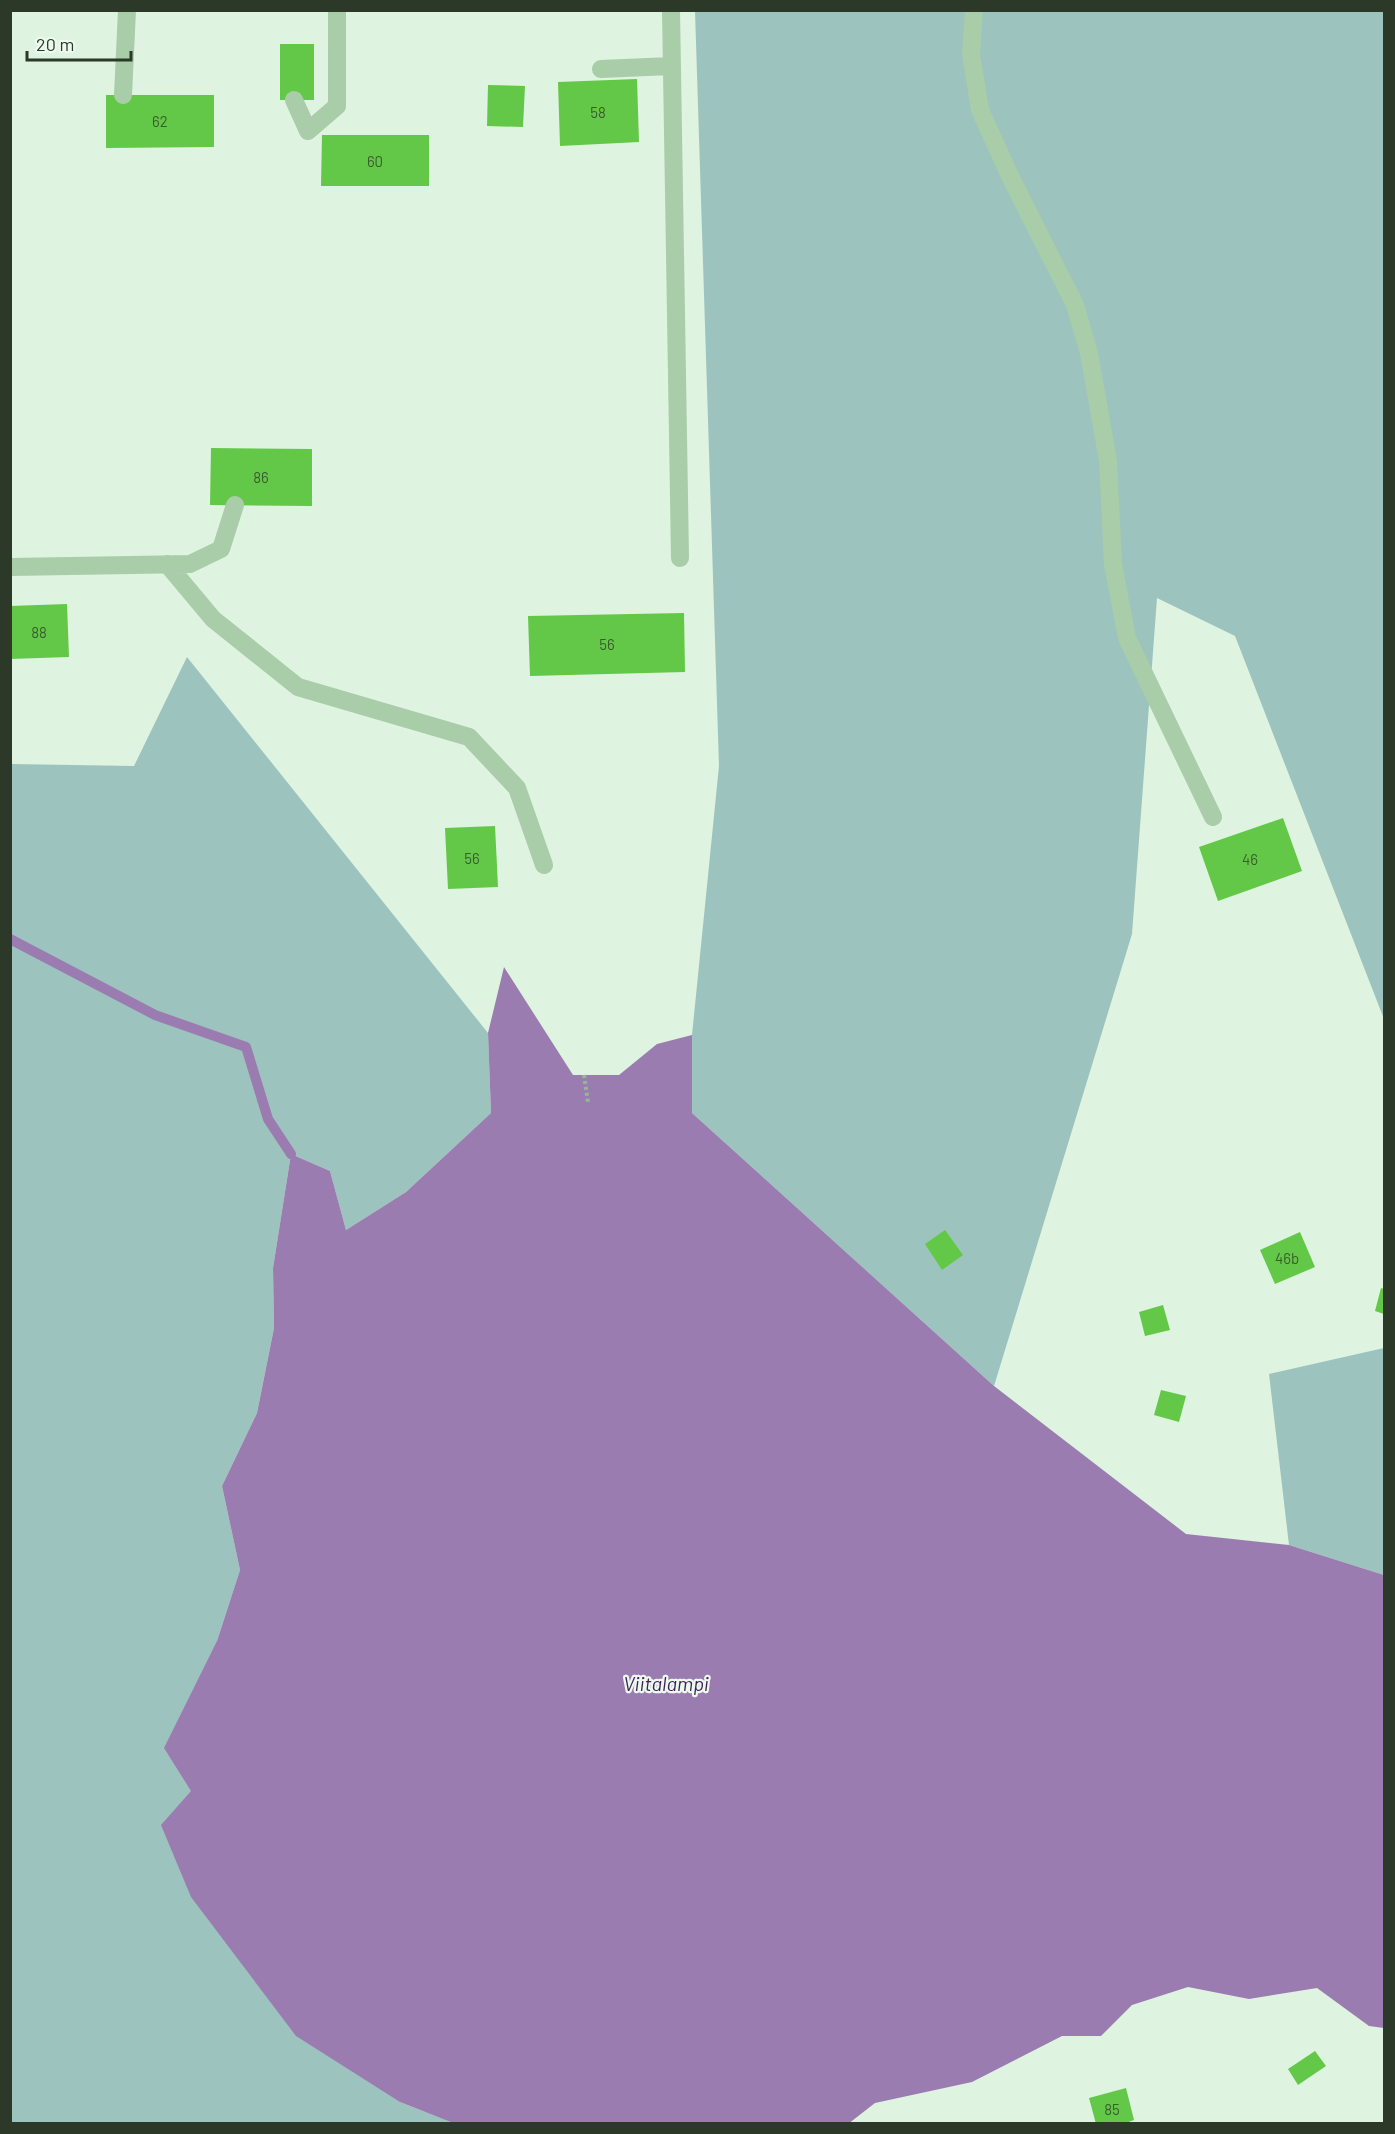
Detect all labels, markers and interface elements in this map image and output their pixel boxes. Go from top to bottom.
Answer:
scale bar [27,24,130,62]
text: 20 m [36,33,74,55]
house number: 58 [590,103,606,121]
house number: 62 [152,112,168,130]
house number: 60 [367,152,383,170]
house number: 86 [253,468,269,486]
house number: 88 [31,623,47,641]
house number: 56 [599,635,615,653]
house number: 56 [464,849,480,867]
house number: 46 [1242,850,1258,868]
house number: 46b [1275,1249,1299,1267]
water label: Viitalampi [623,1671,709,1695]
house number: 85 [1104,2100,1120,2118]

